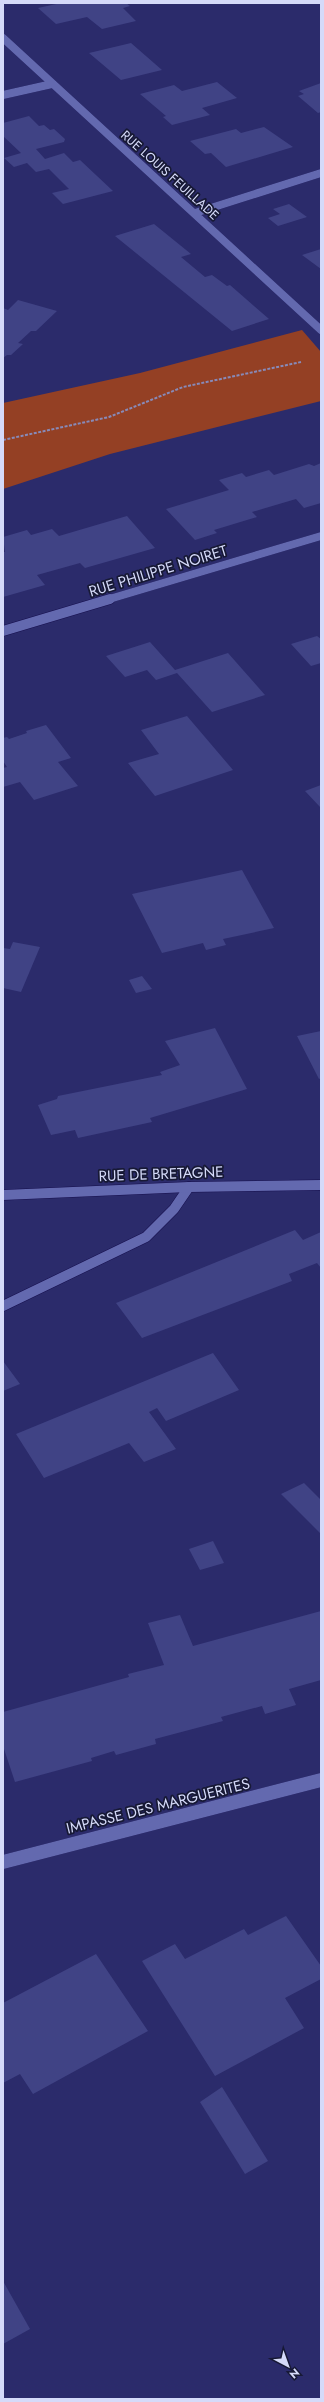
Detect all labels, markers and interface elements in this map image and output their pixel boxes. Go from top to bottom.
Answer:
street label: RUE LOUIS FEUILLADE [117,126,223,224]
street label: RUE PHILIPPE NOIRET [86,539,230,603]
street label: RUE DE BRETAGNE [98,1161,224,1187]
street label: IMPASSE DES MARGUERITES [64,1773,252,1839]
north arrow [268,2346,308,2386]
text: N [286,2365,303,2382]

